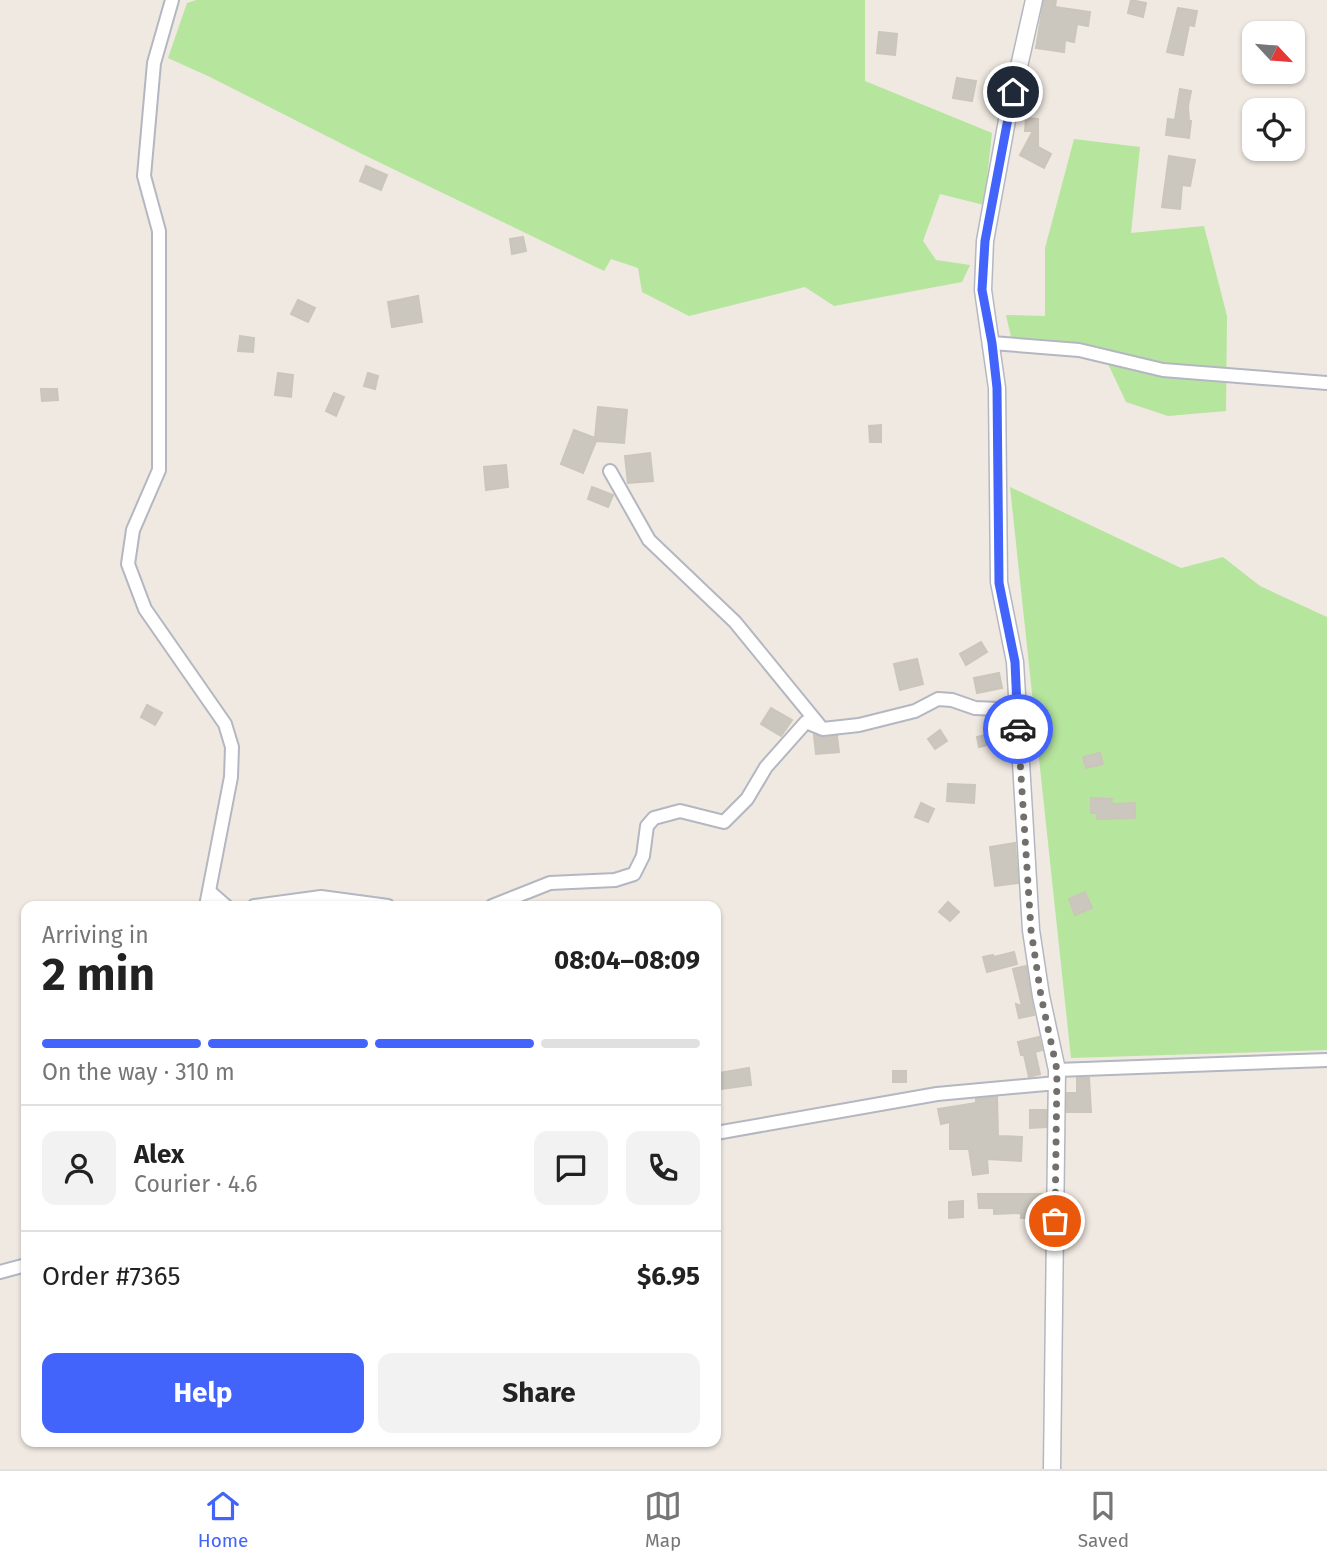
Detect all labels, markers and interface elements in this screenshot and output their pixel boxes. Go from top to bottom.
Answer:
north arrow [1242,21,1306,84]
map controls [1242,21,1305,161]
pin [983,62,1043,122]
icon: home [994,73,1032,111]
button: locate [1242,98,1305,161]
courier [983,694,1053,764]
icon: car [999,710,1037,748]
text: Arriving in [42,921,149,949]
text: 08:04–08:09 [554,945,700,976]
text: 2 min [42,947,155,1002]
text: On the way · 310 m [42,1058,235,1086]
button: person [42,1131,116,1205]
button: chat [534,1131,608,1205]
button: phone [626,1131,700,1205]
text: Alex [134,1139,184,1170]
text: Courier · 4.6 [134,1170,258,1198]
pin [1025,1191,1085,1251]
icon: bag [1036,1202,1074,1240]
text: Order #7365 [42,1261,180,1292]
text: $6.95 [637,1261,700,1292]
button: Help [42,1353,364,1433]
button: Share [378,1353,700,1433]
tab: Home [198,1487,248,1552]
tab: Map [644,1487,682,1552]
tab: Saved [1078,1487,1129,1552]

